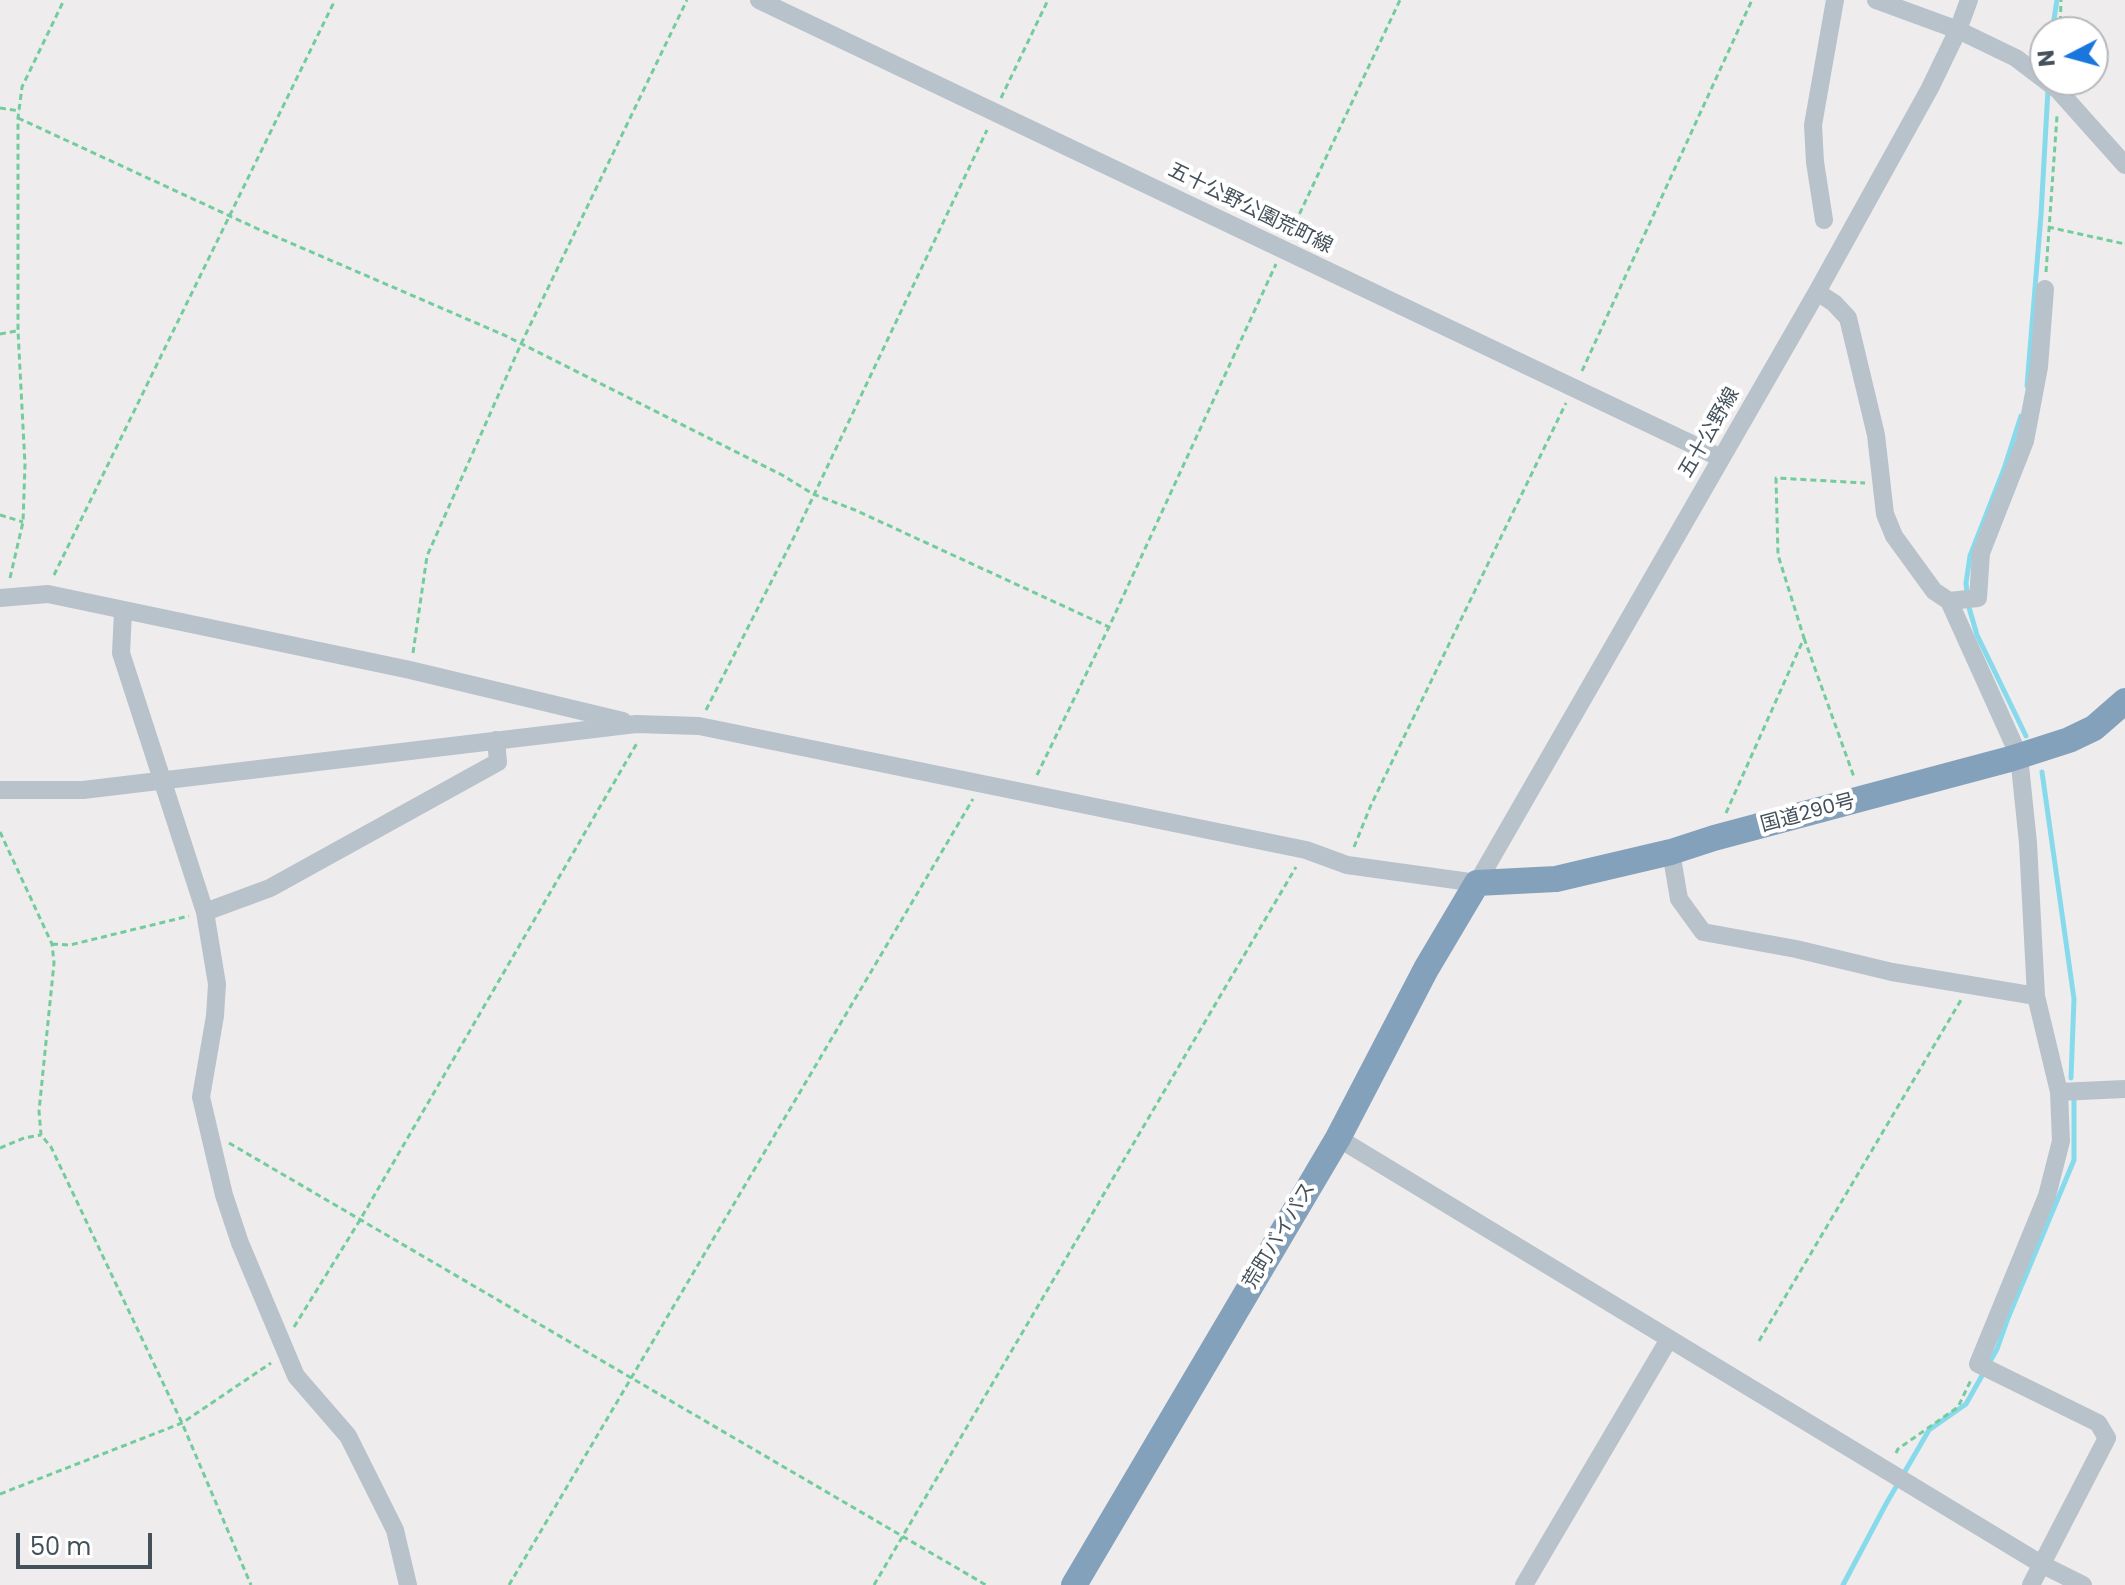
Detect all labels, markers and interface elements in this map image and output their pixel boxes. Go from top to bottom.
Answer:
north arrow [2029,16,2109,96]
text: N [2030,49,2063,68]
street label: 五十公野公園荒町線 [1164,159,1336,259]
street label: 五十公野線 [1675,384,1745,482]
street label: 国道290号 [1758,790,1858,838]
street label: 荒町バイパス [1239,1178,1321,1294]
scale bar [20,1517,156,1567]
text: 50 m [30,1530,91,1563]

